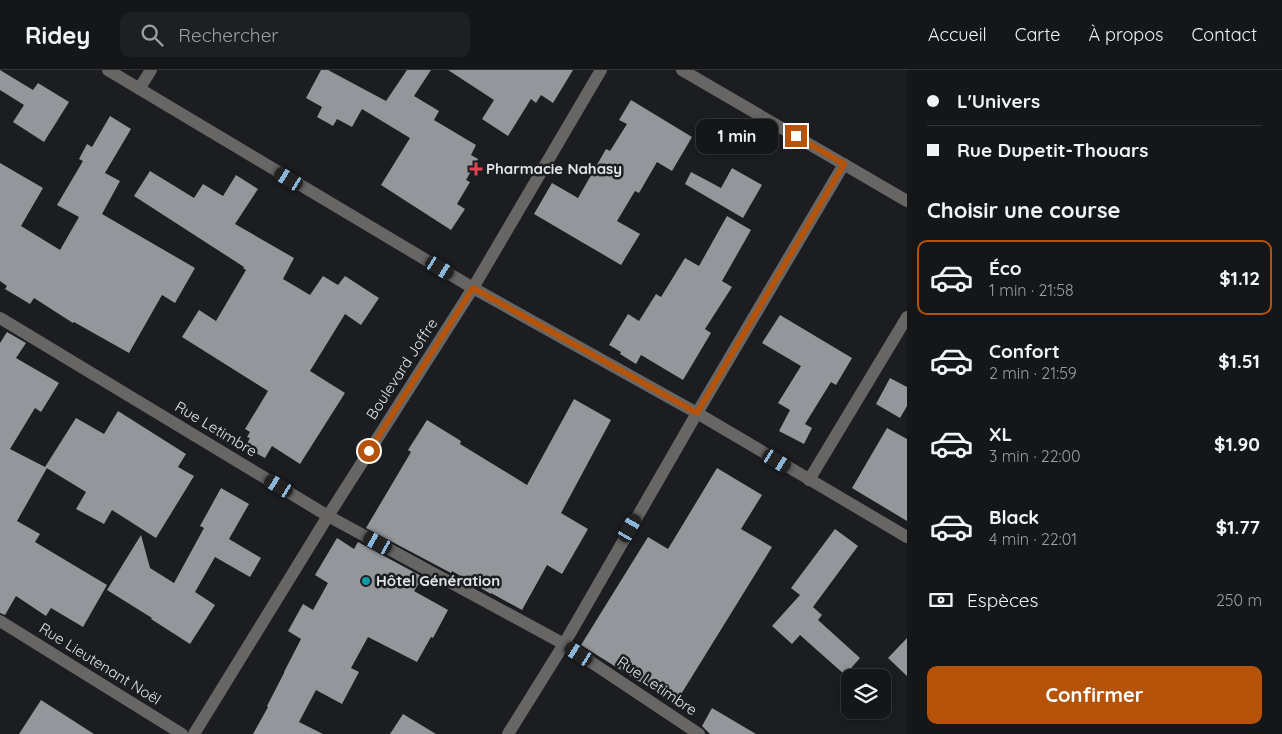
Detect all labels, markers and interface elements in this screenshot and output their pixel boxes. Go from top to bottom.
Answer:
search box [120,12,470,57]
text: Ridey [25,20,90,50]
icon: search [138,21,166,49]
text: Rechercher [178,23,279,47]
text: Accueil [928,23,987,46]
text: Carte [1015,23,1060,46]
text: À propos [1088,23,1164,46]
text: Contact [1192,23,1257,46]
text: L'Univers [957,89,1040,113]
callout: 1 min [696,118,778,154]
route end [785,125,807,147]
text: 1 min [718,126,756,146]
text: Rue Dupetit-Thouars [957,138,1148,162]
place label: Pharmacie Nahasy [486,159,622,178]
marker: Pharmacie Nahasy [470,163,482,175]
car [272,165,305,193]
text: Choisir une course [927,196,1121,224]
car [423,254,456,282]
icon: car [929,255,974,300]
text: Éco [989,256,1022,280]
text: $1.12 [1219,266,1260,290]
text: 1 min · 21:58 [989,280,1074,300]
street label: Boulevard Joffre [362,314,441,423]
icon: car [929,338,974,383]
text: Confort [989,339,1060,363]
text: $1.51 [1218,349,1260,373]
text: 2 min · 21:59 [989,363,1077,383]
street label: Rue Letimbre [172,397,261,461]
icon: car [929,421,974,466]
text: XL [989,422,1012,446]
text: $1.90 [1214,432,1260,456]
route start [358,440,380,462]
text: 3 min · 22:00 [989,446,1081,466]
car [760,447,793,475]
car [262,472,295,500]
icon: car [929,504,974,549]
text: Black [989,505,1039,529]
car [616,511,643,545]
text: $1.77 [1216,515,1260,539]
car [361,529,394,557]
text: 4 min · 22:01 [989,529,1077,549]
place label: Hôtel Génération [376,571,500,590]
marker: Hôtel Génération [360,575,372,587]
icon: cash [927,586,955,614]
text: Espèces [967,588,1038,612]
text: 250 m [1216,590,1262,610]
street label: Rue Lieutenant Noël [36,618,165,709]
car [562,640,595,668]
street label: Rue Letimbre [614,652,701,719]
button: Confirmer [927,666,1262,724]
map controls [841,669,891,719]
button: layers [841,669,891,719]

